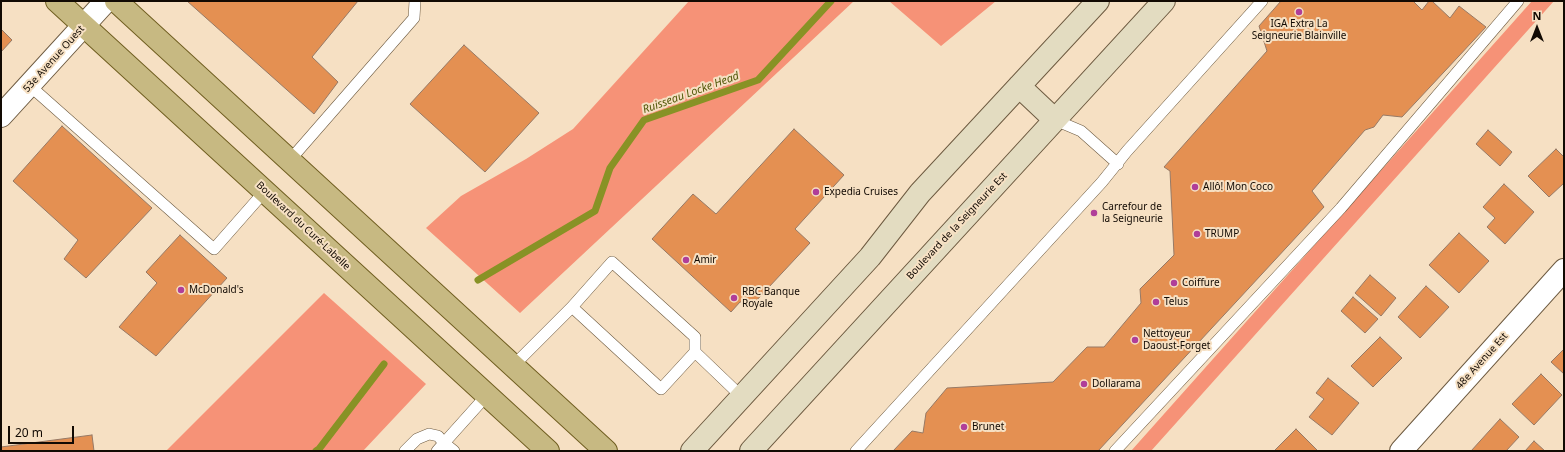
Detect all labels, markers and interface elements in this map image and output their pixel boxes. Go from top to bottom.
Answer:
marker: IGA Extra La Seigneurie Blainville [1294,7,1304,17]
north arrow [1517,8,1557,48]
text: N [1533,8,1541,23]
place label: IGA Extra La Seigneurie Blainville [1252,18,1346,42]
street label: 53e Avenue Ouest [21,23,87,95]
water label: Ruisseau Locke Head [641,69,741,117]
street label: Boulevard de la Seigneurie Est [904,170,1010,282]
street label: Boulevard du Curé-Labelle [254,179,352,273]
place label: Allô! Mon Coco [1203,181,1273,193]
marker: Allô! Mon Coco [1190,182,1200,192]
place label: Expedia Cruises [824,186,898,198]
marker: Expedia Cruises [811,187,821,197]
place label: Carrefour de la Seigneurie [1102,201,1163,224]
marker: Carrefour de la Seigneurie [1089,208,1099,218]
place label: TRUMP [1205,228,1239,240]
marker: TRUMP [1192,229,1202,239]
place label: Amir [694,254,716,266]
marker: Amir [681,255,691,265]
place label: Coiffure [1182,277,1220,289]
marker: Coiffure [1169,278,1179,288]
place label: McDonald's [189,284,243,296]
marker: McDonald's [176,285,186,295]
place label: RBC Banque Royale [742,286,800,310]
marker: RBC Banque Royale [729,293,739,303]
place label: Telus [1164,296,1188,308]
marker: Telus [1151,297,1161,307]
place label: Nettoyeur Daoust-Forget [1143,328,1210,352]
street label: 48e Avenue Est [1454,330,1510,392]
marker: Nettoyeur Daoust-Forget [1130,335,1140,345]
place label: Dollarama [1092,378,1141,390]
marker: Dollarama [1079,379,1089,389]
scale bar [10,418,76,444]
place label: Brunet [972,421,1004,433]
marker: Brunet [959,422,969,432]
text: 20 m [15,424,43,441]

